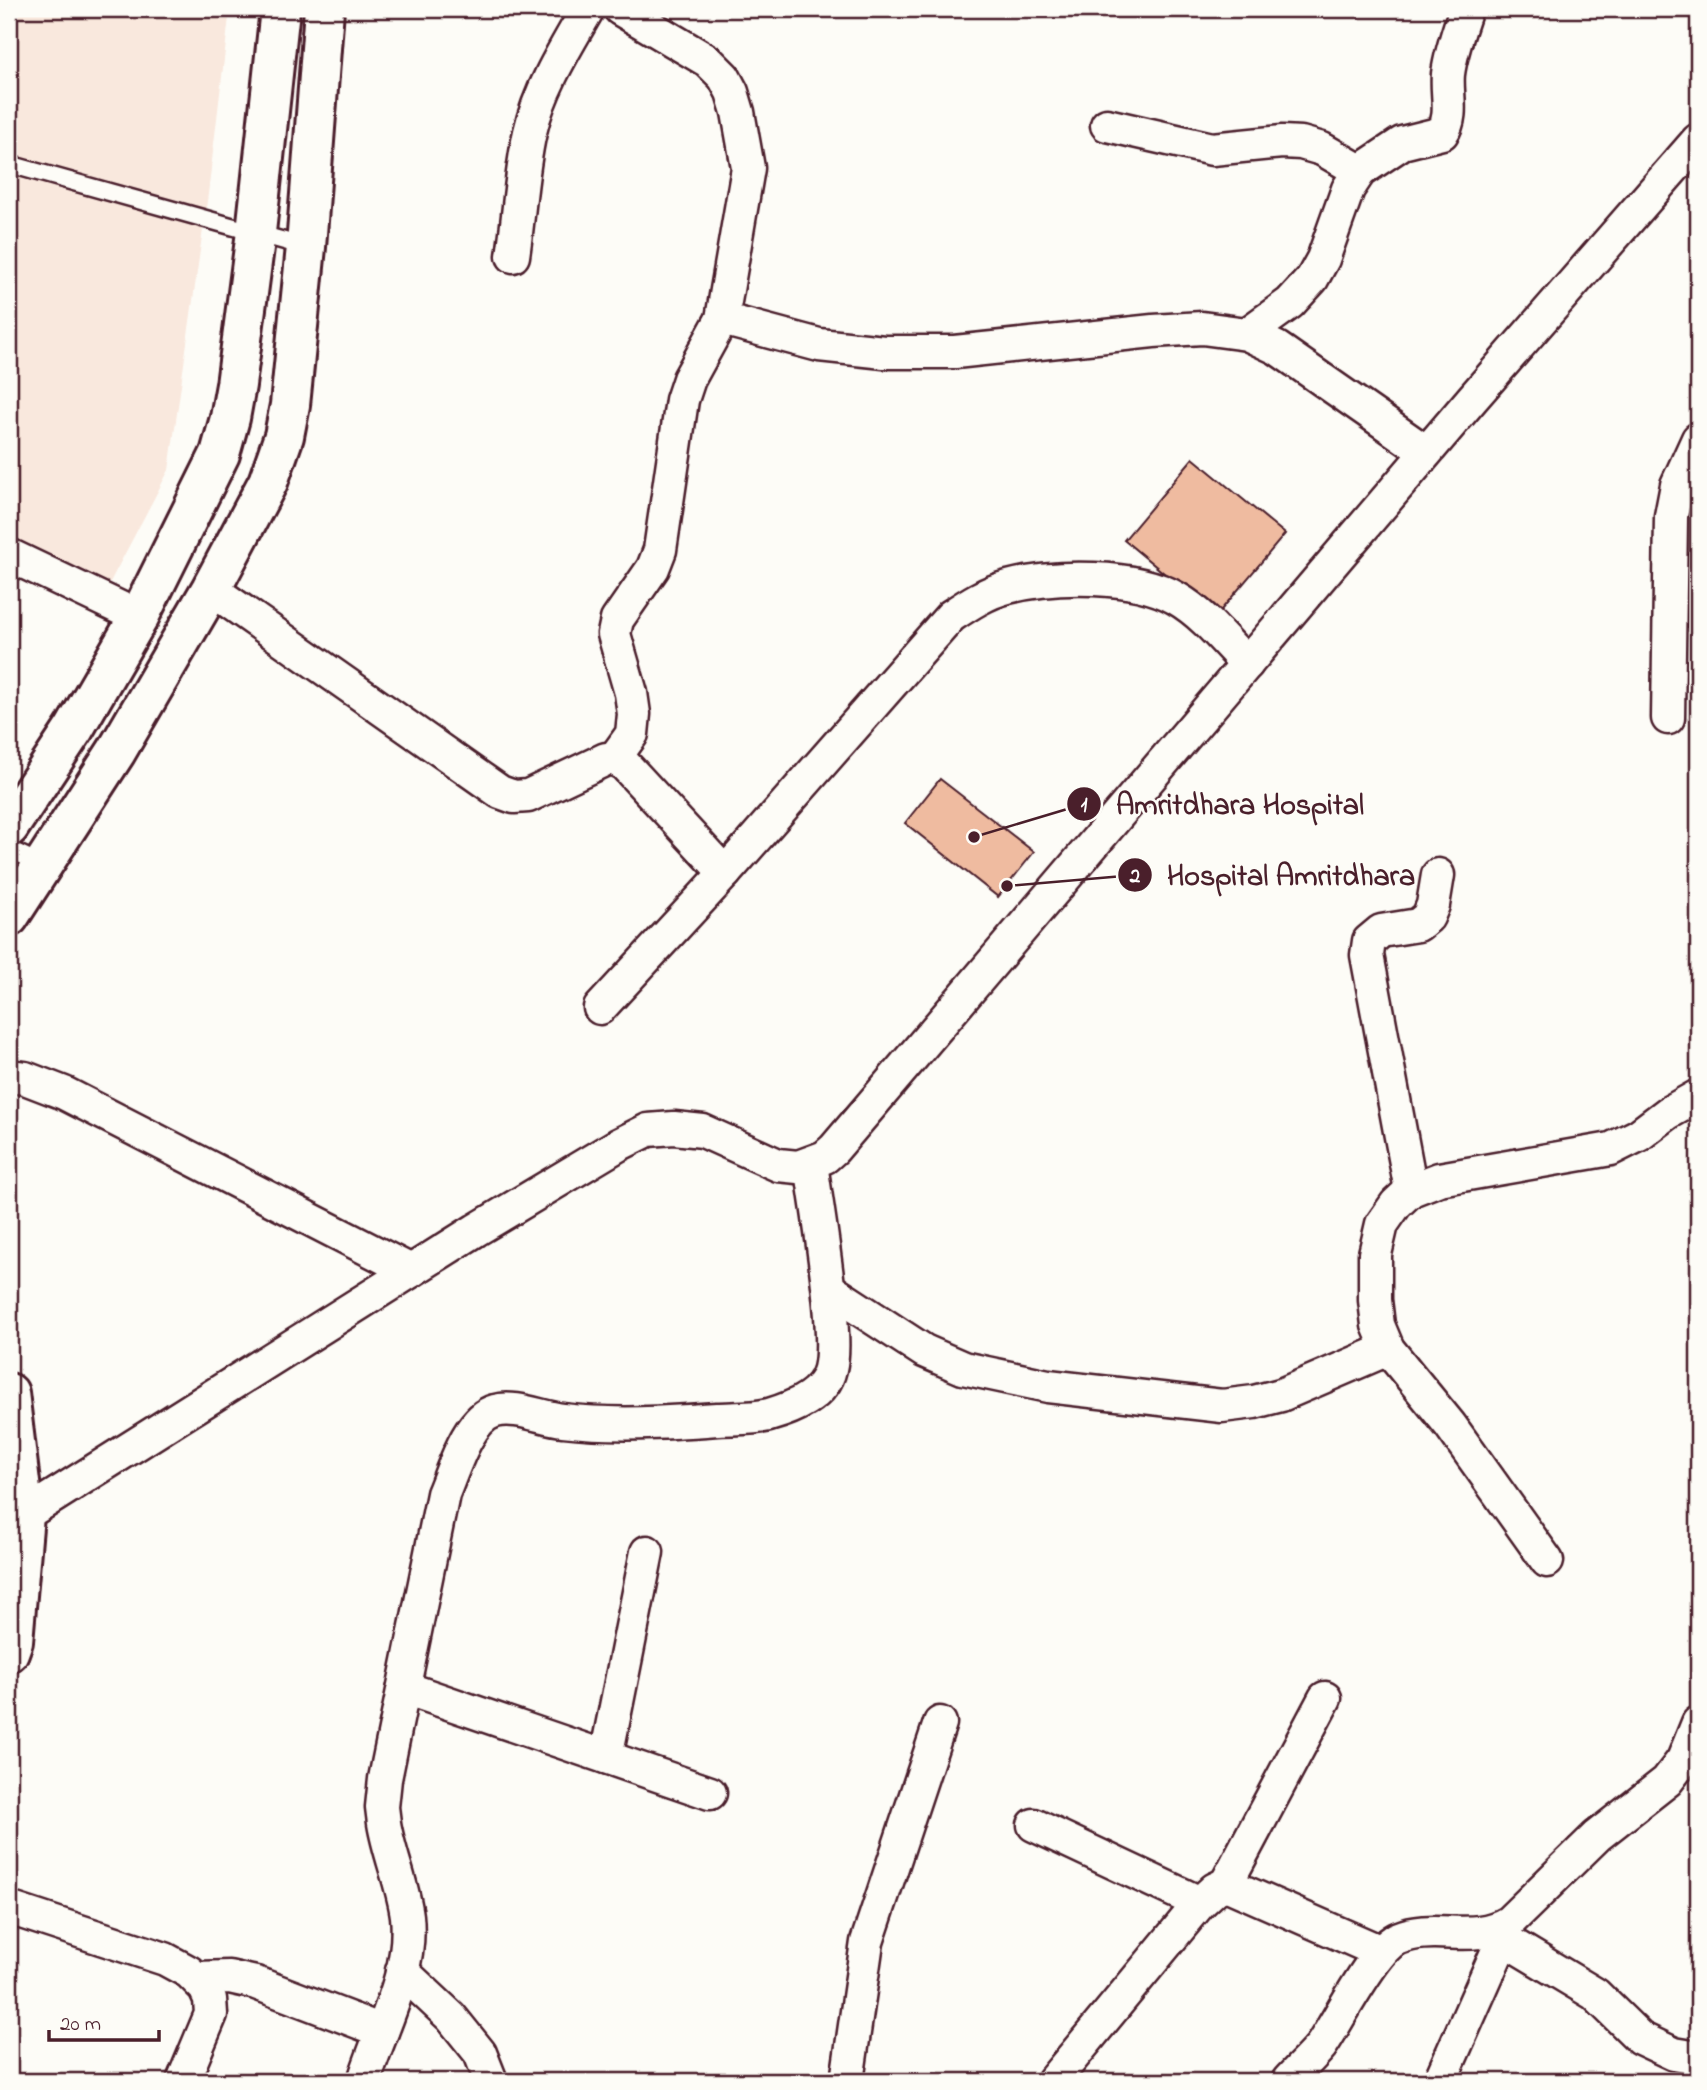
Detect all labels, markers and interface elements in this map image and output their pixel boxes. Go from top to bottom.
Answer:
callout: Amritdhara Hospital [1067,778,1378,829]
text: Amritdhara Hospital [1116,785,1364,829]
text: 1 [1081,791,1088,821]
callout: Hospital Amritdhara [1118,849,1429,900]
text: Hospital Amritdhara [1167,856,1415,900]
text: 2 [1129,862,1141,892]
scale bar [49,1999,159,2043]
text: 20 m [60,2010,101,2040]

